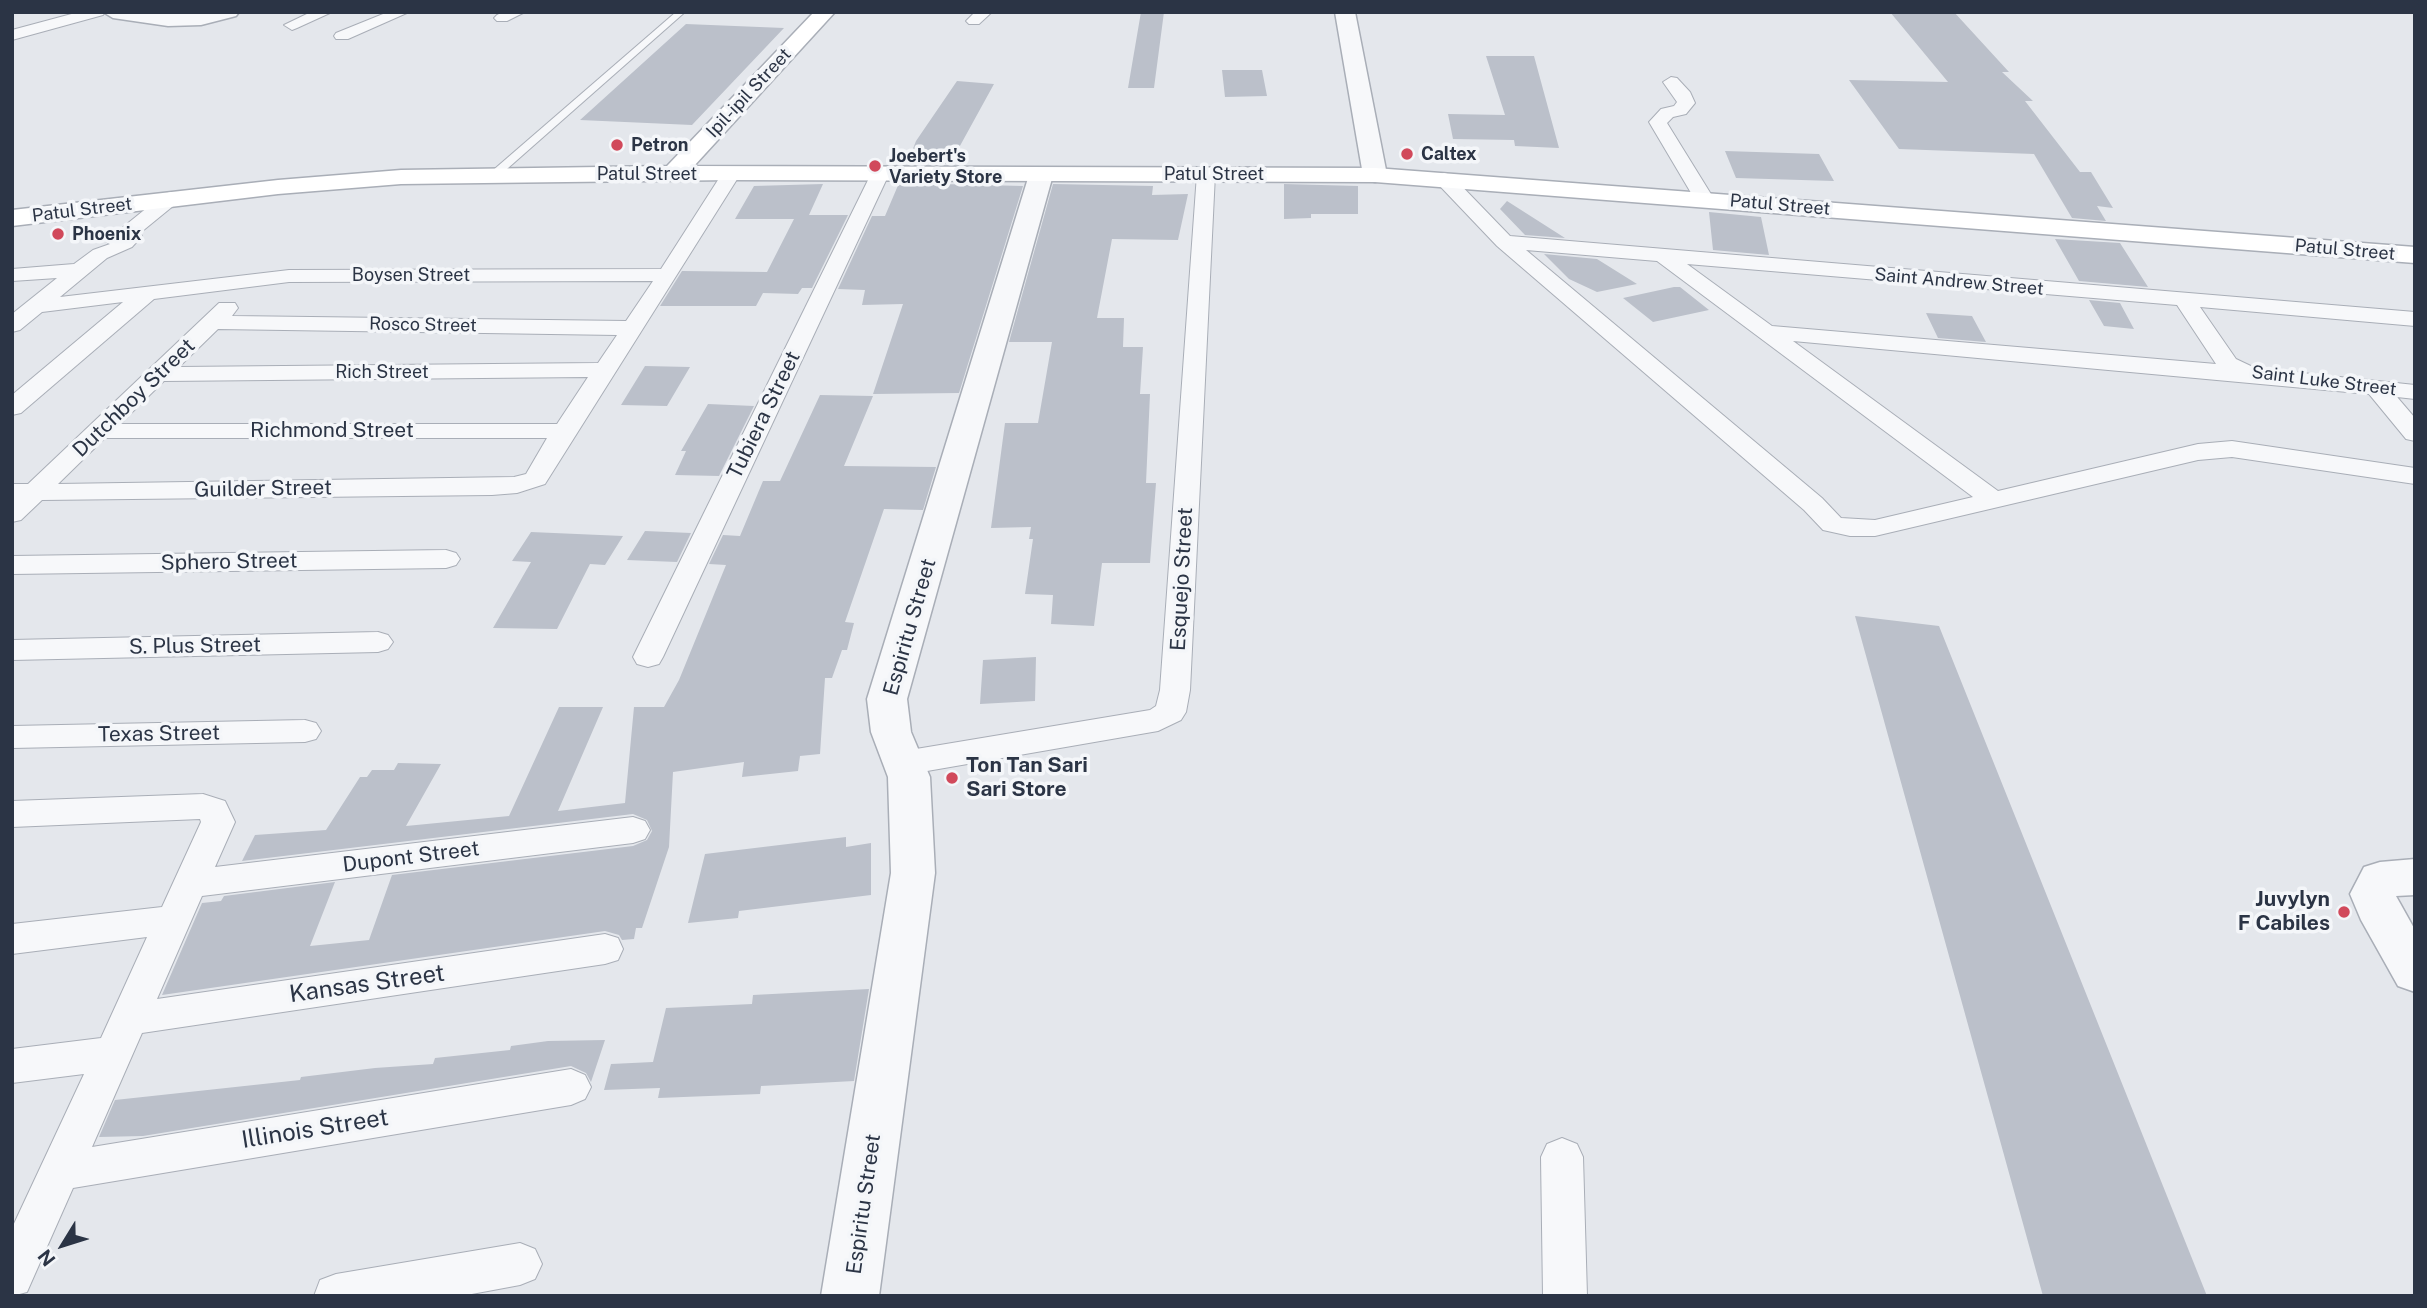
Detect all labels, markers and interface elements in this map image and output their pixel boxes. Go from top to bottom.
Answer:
street label: Ipil-ipil Street [702,44,796,142]
place label: Petron [631,134,688,156]
marker: Petron [609,137,625,153]
place label: Caltex [1421,143,1477,165]
place label: Joebert's Variety Store [889,145,1002,188]
marker: Caltex [1399,146,1415,162]
marker: Joebert's Variety Store [867,158,883,174]
street label: Patul Street [597,163,697,185]
street label: Patul Street [1164,163,1264,185]
street label: Patul Street [1729,190,1831,220]
street label: Patul Street [31,193,133,227]
place label: Phoenix [72,223,141,245]
marker: Phoenix [50,226,66,242]
street label: Patul Street [2294,235,2396,265]
street label: Boysen Street [352,264,470,286]
street label: Saint Andrew Street [1873,264,2045,300]
street label: Rosco Street [369,313,477,337]
street label: Dutchboy Street [68,333,200,463]
street label: Tubiera Street [722,347,806,483]
street label: Rich Street [335,361,429,383]
street label: Saint Luke Street [2250,361,2398,401]
street label: Richmond Street [250,418,414,444]
street label: Guilder Street [194,475,332,503]
street label: Esquejo Street [1166,507,1198,651]
street label: Sphero Street [160,548,298,576]
street label: Espiritu Street [878,556,942,698]
street label: S. Plus Street [129,632,261,660]
street label: Texas Street [98,720,220,748]
place label: Ton Tan Sari Sari Store [966,753,1088,803]
marker: Ton Tan Sari Sari Store [944,770,960,786]
street label: Dupont Street [341,836,481,878]
place label: Juvylyn F Cabiles [2238,887,2330,937]
marker: Juvylyn F Cabiles [2336,904,2352,920]
street label: Kansas Street [287,959,447,1009]
street label: Illinois Street [239,1103,391,1155]
street label: Espiritu Street [842,1132,886,1276]
north arrow [28,1210,98,1280]
text: N [33,1245,60,1271]

